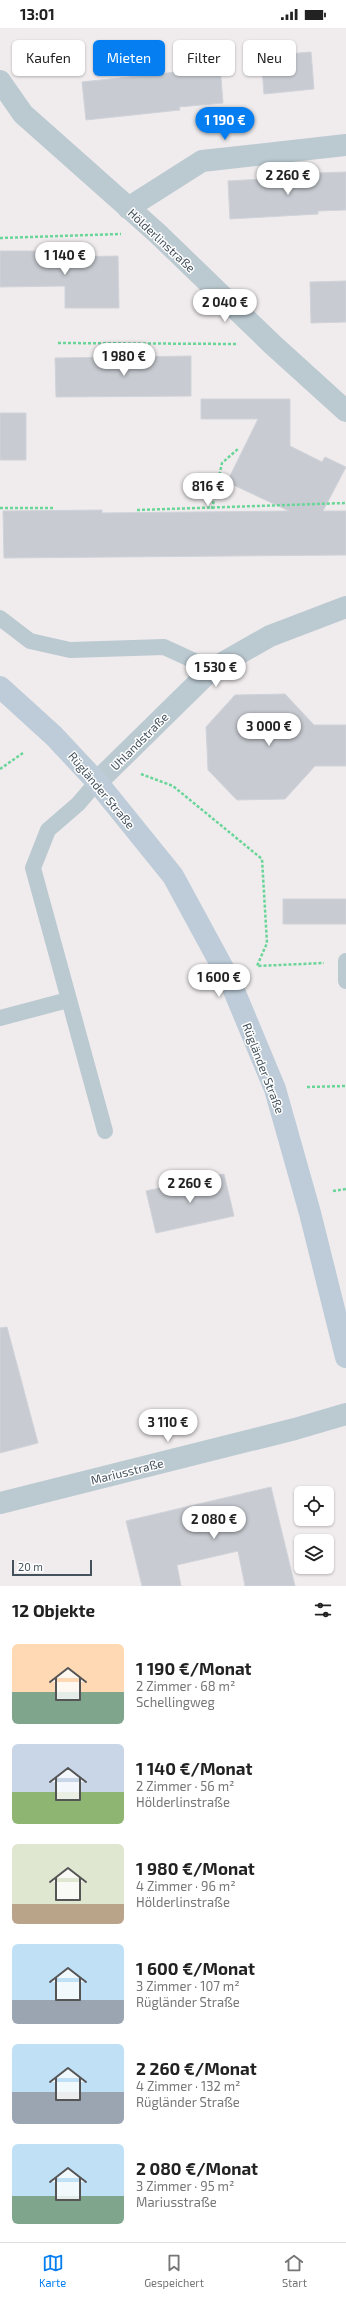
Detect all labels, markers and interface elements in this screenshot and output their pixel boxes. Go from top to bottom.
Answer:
text: 13:01 [20,5,55,23]
chip: Kaufen [12,40,85,76]
chip: Mieten [93,40,165,76]
chip: Filter [173,40,235,76]
chip: Neu [243,40,296,76]
pin: 1 190 € [188,107,262,141]
text: 1 190 € [204,112,246,128]
pin: 2 260 € [251,162,325,196]
text: 2 260 € [266,167,310,183]
street label: Hölderlinstraße [126,205,198,275]
pin: 1 140 € [28,242,102,276]
text: 1 140 € [44,247,86,263]
pin: 2 040 € [188,289,262,323]
text: 2 040 € [202,294,248,310]
pin: 1 980 € [87,343,161,377]
text: 1 980 € [102,348,146,364]
pin: 816 € [180,473,236,507]
text: 816 € [192,478,224,494]
pin: 1 530 € [179,654,253,688]
text: 1 530 € [195,659,237,675]
street label: Uhlandstraße [107,709,171,773]
pin: 3 000 € [232,713,306,747]
text: 3 000 € [246,718,292,734]
street label: Rügländer Straße [66,749,138,831]
pin: 1 600 € [182,964,256,998]
text: 1 600 € [197,969,241,985]
street label: Rügländer Straße [240,1021,288,1115]
pin: 2 260 € [153,1170,227,1204]
text: 2 260 € [168,1175,212,1191]
pin: 3 110 € [131,1409,205,1443]
text: 3 110 € [148,1414,188,1430]
street label: Mariusstraße [89,1455,165,1487]
map controls [294,1486,334,1574]
button: locate [294,1486,334,1526]
pin: 2 080 € [177,1506,251,1540]
text: 2 080 € [191,1511,237,1527]
button: layers [294,1534,334,1574]
scale bar [12,1558,92,1577]
text: 20 m [18,1560,43,1573]
icon: filters [312,1599,334,1621]
text: 12 Objekte [12,1600,95,1620]
text: 1 190 €/Monat [136,1658,252,1678]
icon: home [44,1660,92,1708]
text: 2 Zimmer · 68 m² [136,1678,235,1694]
text: Schellingweg [136,1694,215,1710]
text: 1 140 €/Monat [136,1758,252,1778]
icon: home [44,1760,92,1808]
text: 2 Zimmer · 56 m² [136,1778,234,1794]
text: Hölderlinstraße [136,1794,230,1810]
text: 1 980 €/Monat [136,1858,255,1878]
icon: home [44,1860,92,1908]
text: 4 Zimmer · 96 m² [136,1878,236,1894]
text: Hölderlinstraße [136,1894,230,1910]
text: 1 600 €/Monat [136,1958,255,1978]
icon: home [44,1960,92,2008]
text: 3 Zimmer · 107 m² [136,1978,240,1994]
text: Rügländer Straße [136,1994,240,2010]
text: 2 260 €/Monat [136,2058,257,2078]
icon: home [44,2060,92,2108]
text: 4 Zimmer · 132 m² [136,2078,240,2094]
text: Rügländer Straße [136,2094,240,2110]
text: 2 080 €/Monat [136,2158,258,2178]
icon: home [44,2160,92,2208]
text: 3 Zimmer · 95 m² [136,2178,234,2194]
text: Mariusstraße [136,2194,217,2210]
tab: Karte [39,2252,66,2289]
tab: Gespeichert [144,2252,204,2289]
tab: Start [282,2252,307,2289]

